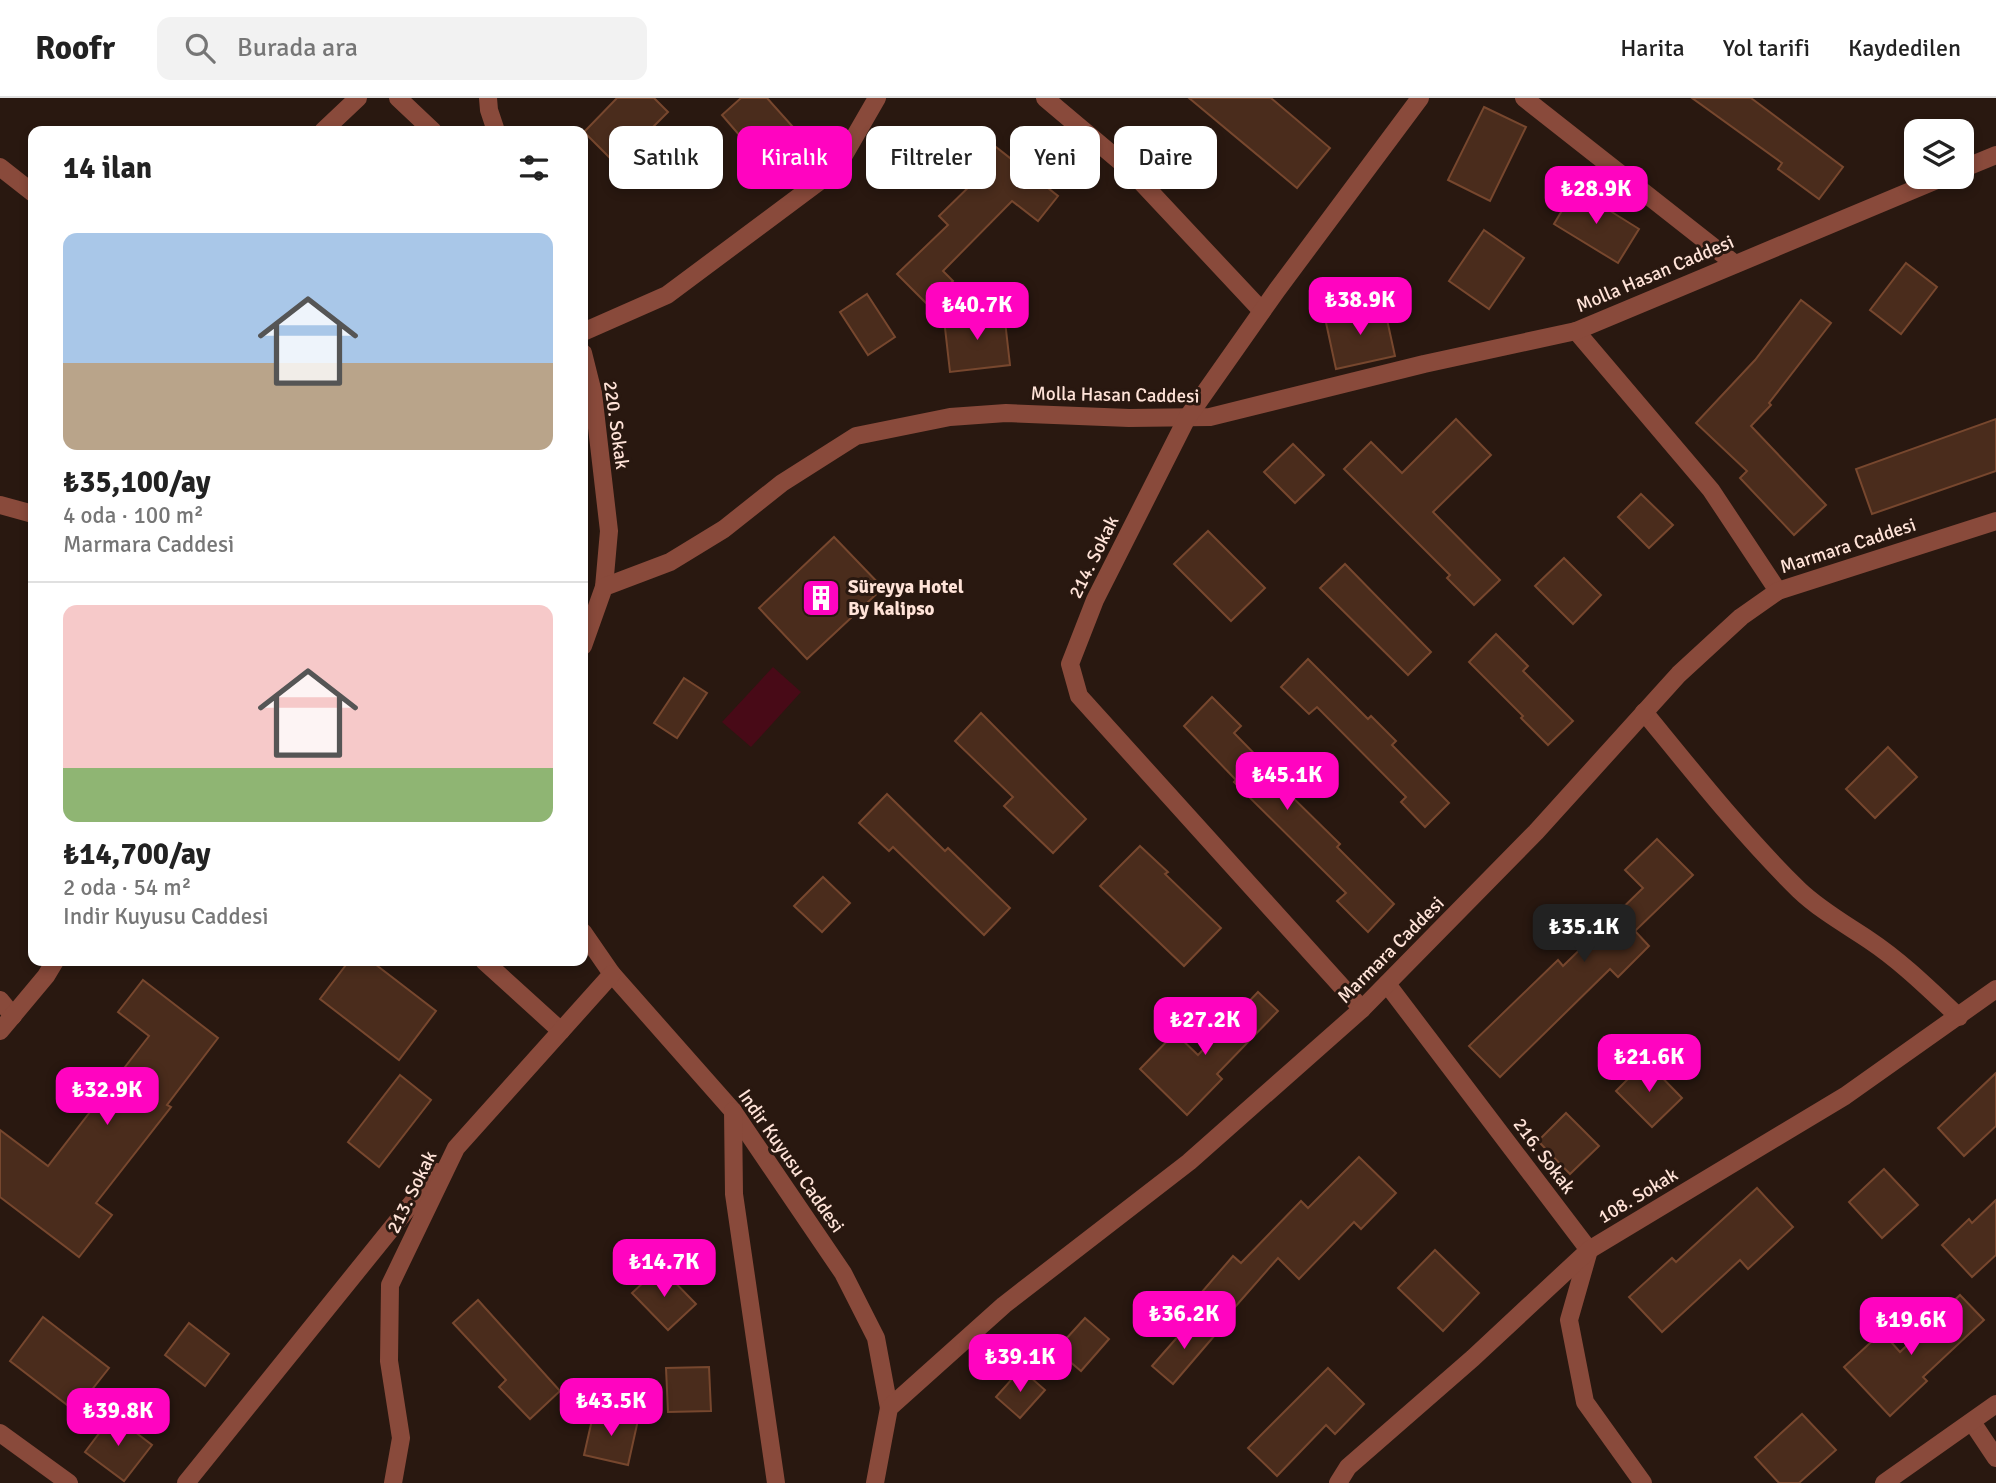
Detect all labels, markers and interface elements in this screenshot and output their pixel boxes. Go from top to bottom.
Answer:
search box [157,17,647,80]
text: Roofr [35,28,115,69]
icon: search [181,29,219,67]
text: Burada ara [237,32,358,64]
text: Harita [1620,33,1685,63]
text: Yol tarifi [1723,33,1810,63]
text: Kaydedilen [1848,33,1961,63]
map controls [1904,119,1974,189]
button: layers [1904,119,1974,189]
chip: Satılık [609,126,723,189]
chip: Kiralık [737,126,852,189]
chip: Filtreler [866,126,996,189]
chip: Yeni [1010,126,1100,189]
chip: Daire [1114,126,1217,189]
icon: filters [515,149,553,187]
text: 14 ilan [63,150,152,187]
pin: ₺28.9K [1539,166,1653,226]
text: ₺28.9K [1561,174,1631,203]
street label: Molla Hasan Caddesi [1573,230,1737,318]
icon: home [245,278,371,404]
pin: ₺38.9K [1303,278,1417,337]
pin: ₺40.7K [920,282,1034,342]
text: ₺38.9K [1325,285,1395,314]
text: ₺40.7K [942,290,1012,319]
street label: 220. Sokak [598,379,634,471]
street label: Molla Hasan Caddesi [1030,382,1200,408]
text: ₺35,100/ay [63,464,211,501]
text: 4 oda · 100 m² [63,501,204,530]
street label: 214. Sokak [1064,511,1125,602]
street label: Marmara Caddesi [1777,513,1919,579]
text: Marmara Caddesi [63,530,234,559]
place label: Süreyya Hotel By Kalipso [848,575,964,621]
building icon: Süreyya Hotel By Kalipso [800,577,842,619]
icon: home [245,650,371,776]
pin: ₺45.1K [1230,752,1344,812]
text: ₺45.1K [1252,760,1322,789]
text: ₺14,700/ay [63,836,211,873]
text: 2 oda · 54 m² [63,873,191,902]
street label: Marmara Caddesi [1332,891,1450,1009]
text: Indir Kuyusu Caddesi [63,902,269,931]
pin: ₺35.1K [1527,904,1641,964]
text: ₺35.1K [1549,912,1619,941]
pin: ₺27.2K [1148,998,1262,1057]
text: ₺27.2K [1170,1005,1240,1034]
pin: ₺21.6K [1592,1034,1706,1094]
text: ₺21.6K [1614,1042,1684,1071]
pin: ₺32.9K [50,1068,164,1127]
text: ₺32.9K [72,1075,142,1104]
street label: Indir Kuyusu Caddesi [732,1085,850,1237]
street label: 216. Sokak [1508,1113,1581,1199]
street label: 213. Sokak [382,1146,443,1237]
street label: 108. Sokak [1594,1163,1683,1229]
pin: ₺14.7K [607,1240,721,1299]
text: ₺14.7K [629,1247,699,1276]
pin: ₺36.2K [1127,1292,1241,1351]
pin: ₺19.6K [1854,1298,1968,1357]
text: ₺36.2K [1149,1299,1219,1328]
text: ₺19.6K [1876,1305,1946,1334]
pin: ₺39.1K [963,1334,1077,1394]
text: ₺39.1K [985,1342,1055,1371]
pin: ₺43.5K [554,1378,668,1438]
text: ₺43.5K [576,1386,646,1415]
pin: ₺39.8K [61,1388,175,1448]
text: ₺39.8K [83,1396,153,1425]

